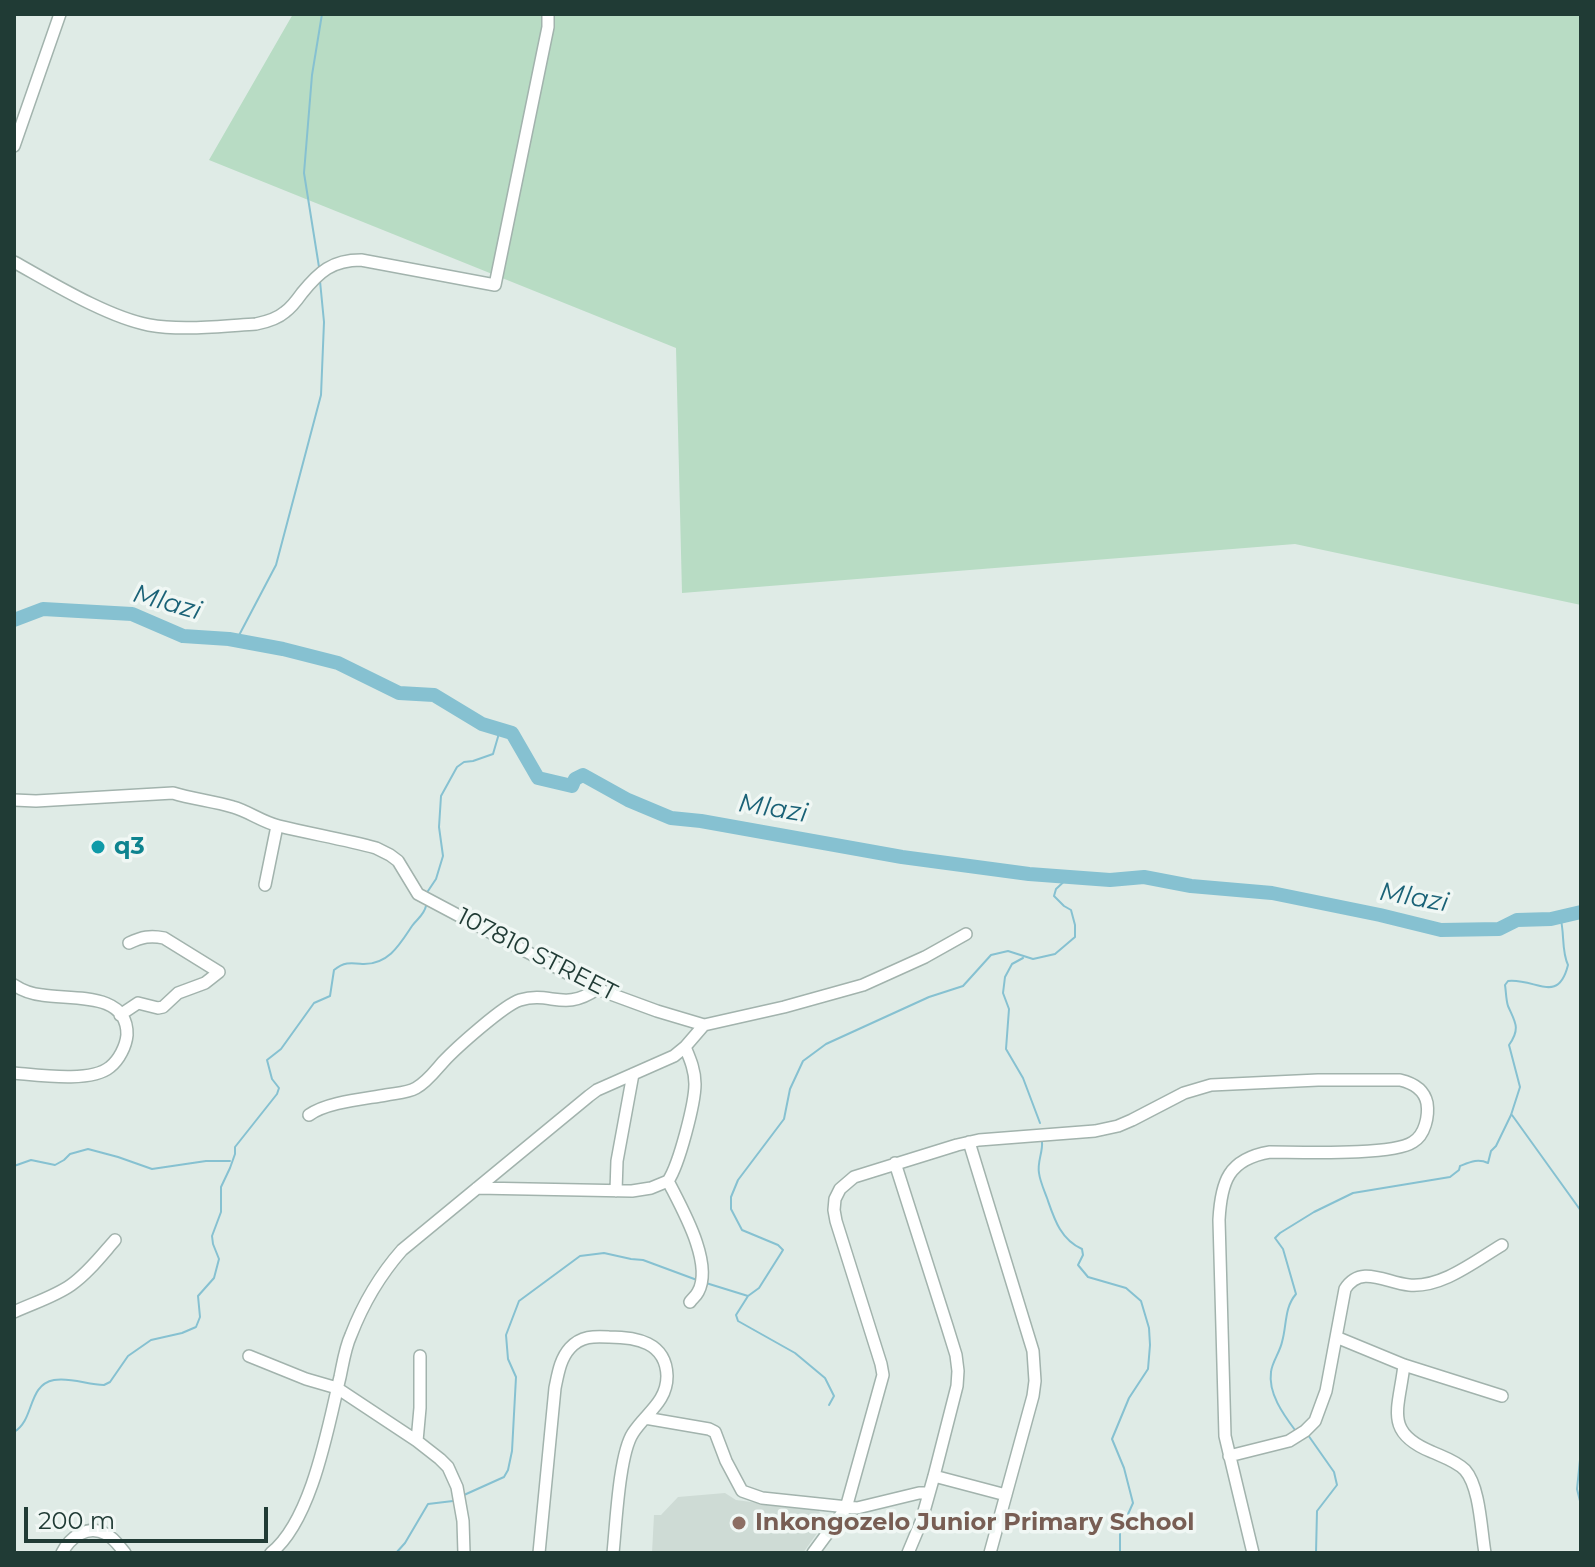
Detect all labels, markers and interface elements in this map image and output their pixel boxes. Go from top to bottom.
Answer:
water label: Mlazi [129,578,205,628]
water label: Mlazi [736,788,810,830]
place label: q3 [114,833,145,861]
marker: q3 [89,838,107,856]
water label: Mlazi [1377,877,1451,919]
street label: 107810 STREET [452,902,622,1008]
scale bar [28,1491,272,1541]
text: 200 m [38,1506,115,1535]
place label: Inkongozelo Junior Primary School [755,1509,1194,1537]
marker: Inkongozelo Junior Primary School [730,1514,748,1532]

